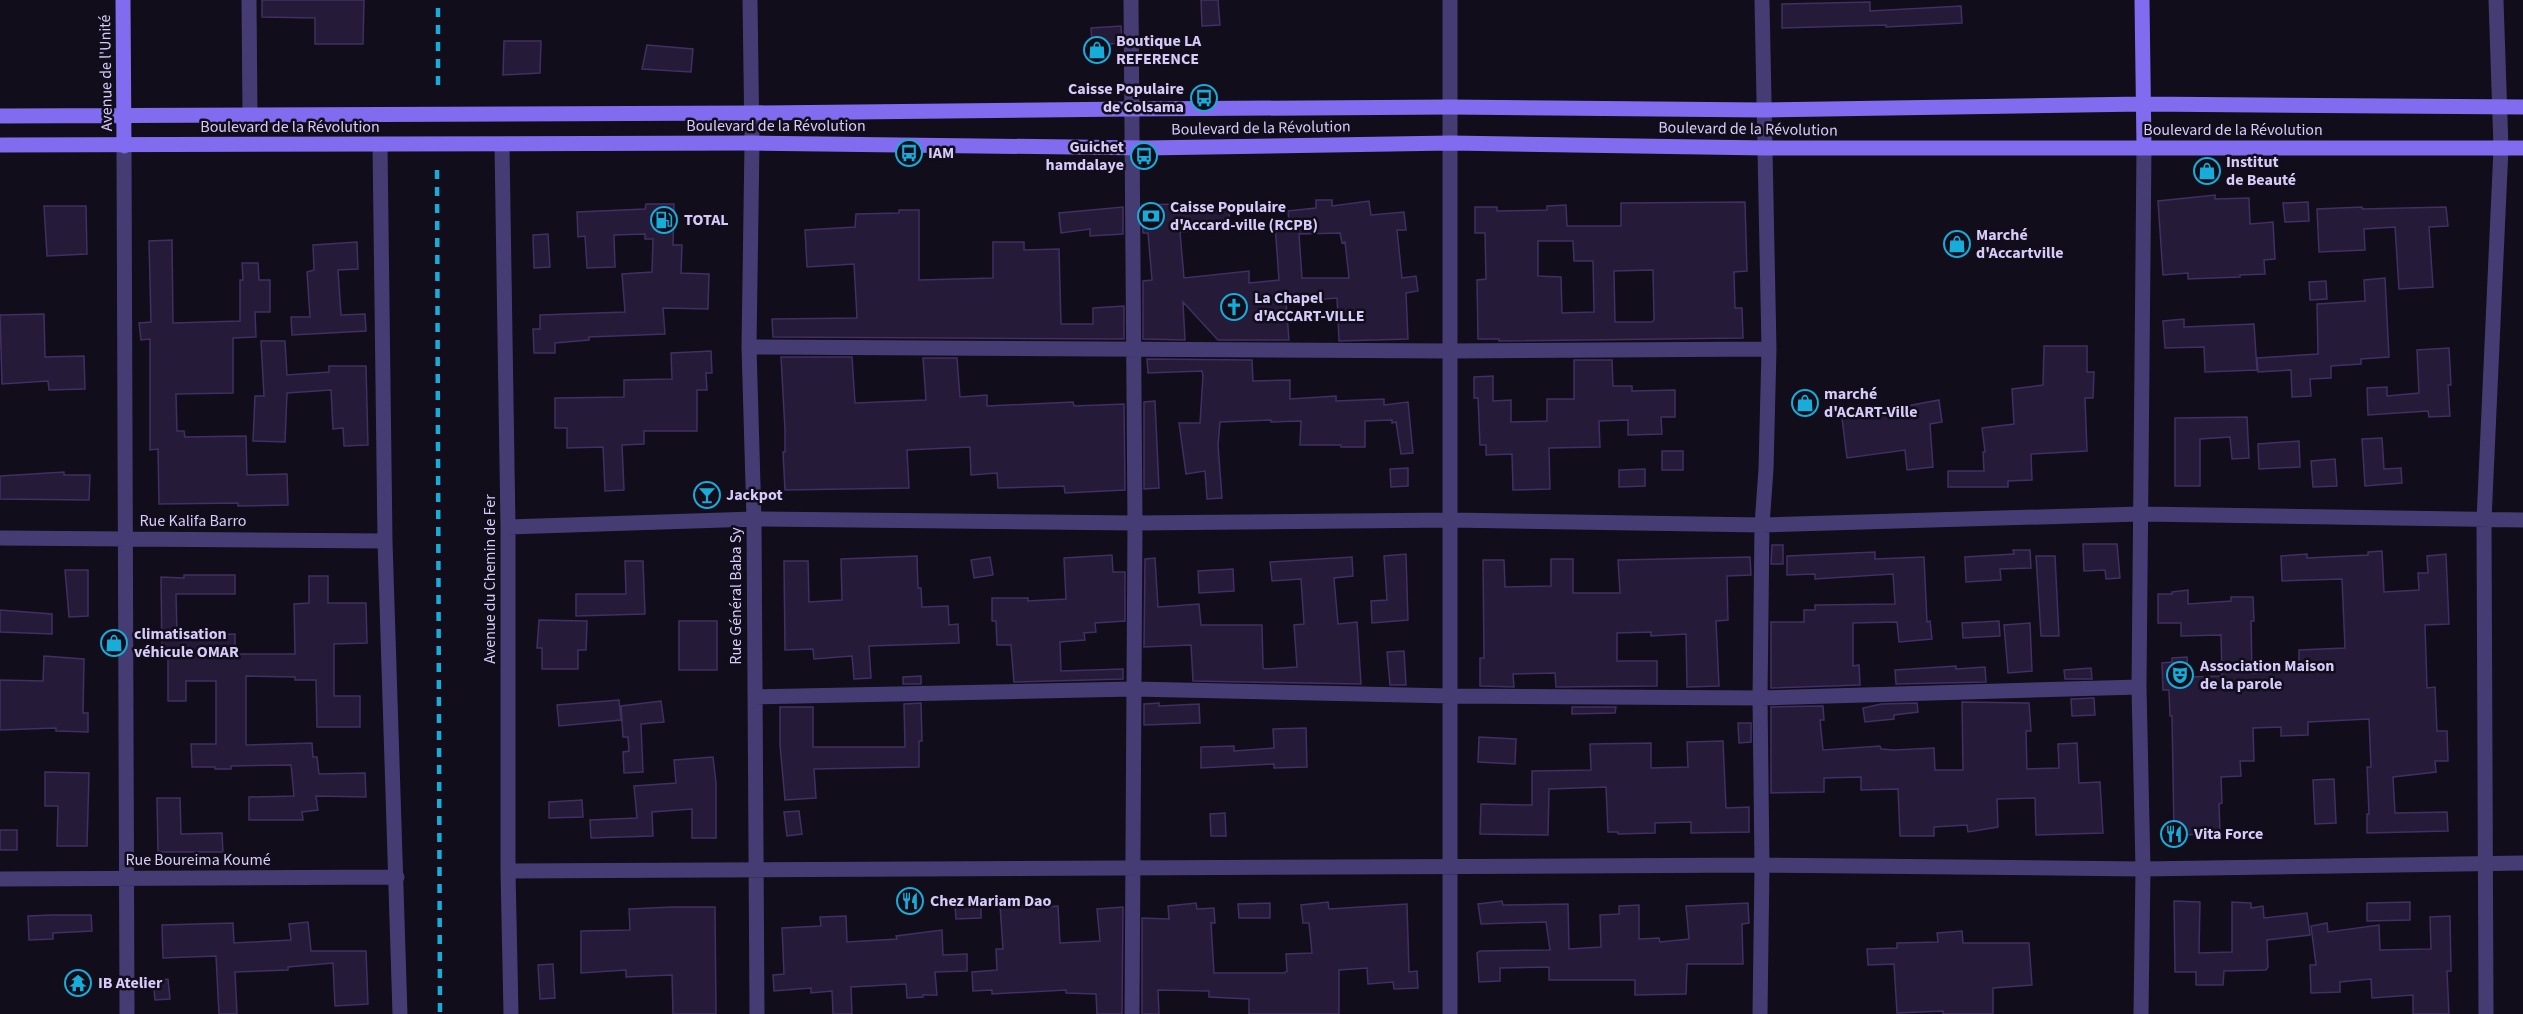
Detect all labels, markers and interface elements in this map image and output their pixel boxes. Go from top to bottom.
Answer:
street label: Avenue de l'Unité [94,14,118,132]
place label: Boutique LA REFERENCE [1116,30,1202,70]
shop icon: Boutique LA REFERENCE [1082,35,1112,65]
place label: Caisse Populaire de Colsama [1068,78,1184,118]
bus stop icon: Caisse Populaire de Colsama [1189,83,1219,113]
street label: Boulevard de la Révolution [686,115,866,137]
street label: Boulevard de la Révolution [1171,115,1351,141]
street label: Boulevard de la Révolution [200,116,380,138]
street label: Boulevard de la Révolution [1658,116,1838,142]
street label: Boulevard de la Révolution [2143,119,2323,141]
place label: Guichet hamdalaye [1046,136,1124,176]
bus stop icon: IAM [894,138,924,168]
bus stop icon: Guichet hamdalaye [1129,141,1159,171]
place label: IAM [928,142,954,164]
place label: Institut de Beauté [2226,151,2296,191]
shop icon: Institut de Beauté [2192,156,2222,186]
place label: Caisse Populaire d'Accard-ville (RCPB) [1170,196,1318,236]
bank icon: Caisse Populaire d'Accard-ville (RCPB) [1136,201,1166,231]
fuel station icon: TOTAL [649,205,679,235]
place label: TOTAL [684,209,729,231]
place label: Marché d'Accartville [1976,224,2064,264]
shop icon: Marché d'Accartville [1942,229,1972,259]
place label: La Chapel d'ACCART-VILLE [1254,287,1364,327]
church icon: La Chapel d'ACCART-VILLE [1219,292,1249,322]
place label: marché d'ACART-Ville [1824,383,1917,423]
shop icon: marché d'ACART-Ville [1790,388,1820,418]
bar icon: Jackpot [692,480,722,510]
place label: Jackpot [726,484,783,506]
street label: Avenue du Chemin de Fer [479,494,501,664]
street label: Rue Kalifa Barro [140,510,247,532]
street label: Rue Général Baba Sy [725,527,747,665]
place label: climatisation véhicule OMAR [134,623,239,663]
shop icon: climatisation véhicule OMAR [99,628,129,658]
place label: Association Maison de la parole [2199,655,2334,695]
theatre icon: Association Maison de la parole [2165,660,2195,690]
restaurant icon: Vita Force [2159,819,2189,849]
place label: Vita Force [2193,823,2263,845]
street label: Rue Boureima Koumé [125,849,271,871]
restaurant icon: Chez Mariam Dao [895,886,925,916]
place label: Chez Mariam Dao [930,890,1052,912]
temple icon: IB Atelier [63,968,93,998]
place label: IB Atelier [98,972,163,994]

